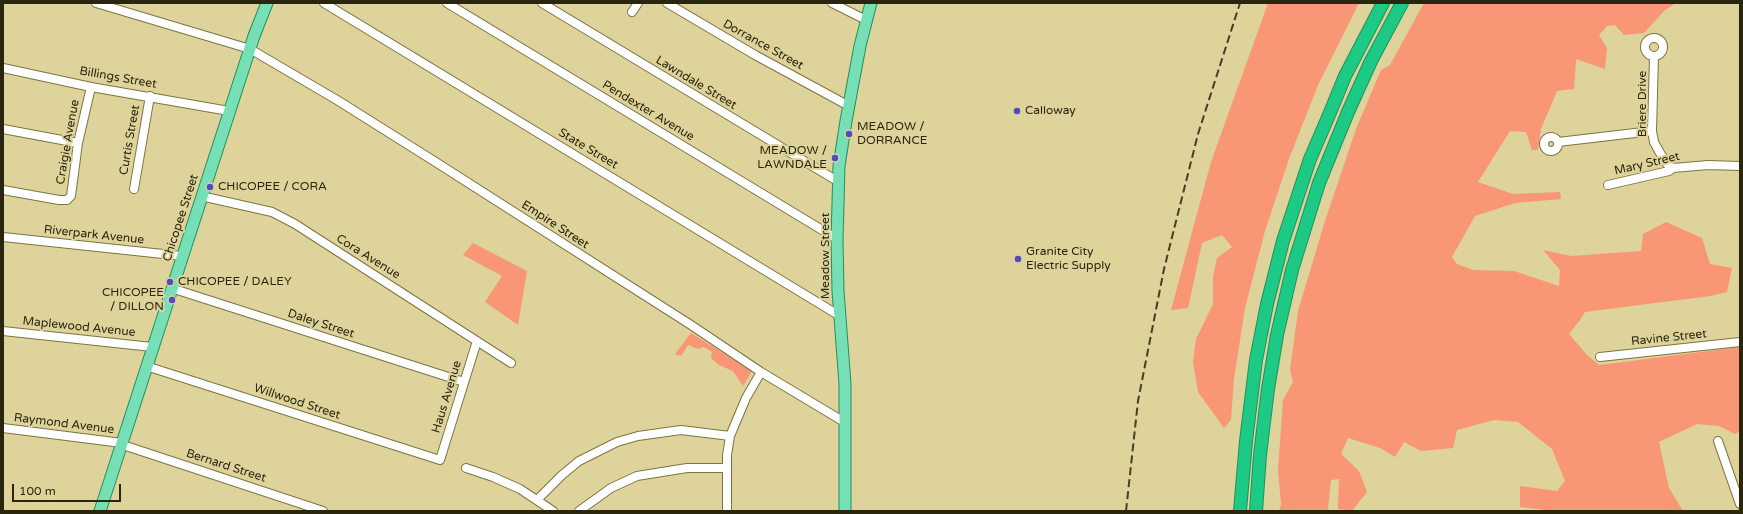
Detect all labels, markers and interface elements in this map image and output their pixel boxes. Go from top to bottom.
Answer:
street label: Dorrance Street [720,17,806,73]
street label: Lawndale Street [653,53,739,113]
street label: Billings Street [78,64,158,92]
street label: Briere Drive [1636,71,1650,137]
street label: Pendexter Avenue [599,78,697,144]
street label: Craigie Avenue [53,98,83,186]
street label: Curtis Street [117,104,143,176]
place label: Calloway [1025,104,1076,118]
marker: Calloway [1012,106,1022,116]
place label: MEADOW / DORRANCE [857,120,927,148]
street label: State Street [556,126,620,172]
marker: MEADOW / DORRANCE [844,129,854,139]
place label: MEADOW / LAWNDALE [757,144,827,172]
street label: Mary Street [1613,149,1681,179]
marker: MEADOW / LAWNDALE [830,153,840,163]
street label: Chicopee Street [160,173,202,263]
place label: CHICOPEE / CORA [218,180,327,194]
marker: CHICOPEE / CORA [205,182,215,192]
street label: Empire Street [518,198,592,252]
street label: Meadow Street [819,213,833,299]
street label: Riverpark Avenue [43,223,145,247]
street label: Cora Avenue [333,232,403,282]
place label: Granite City Electric Supply [1026,245,1111,273]
marker: Granite City Electric Supply [1013,254,1023,264]
place label: CHICOPEE / DALEY [178,275,292,289]
marker: CHICOPEE / DALEY [165,277,175,287]
place label: CHICOPEE / DILLON [102,286,164,314]
marker: CHICOPEE / DILLON [167,295,177,305]
street label: Daley Street [286,306,356,342]
street label: Maplewood Avenue [22,314,136,340]
street label: Ravine Street [1630,327,1708,349]
street label: Haus Avenue [429,359,465,435]
street label: Willwood Street [252,381,342,423]
street label: Raymond Avenue [13,411,115,437]
street label: Bernard Street [184,446,268,486]
scale bar [14,476,123,502]
text: 100 m [19,484,56,498]

